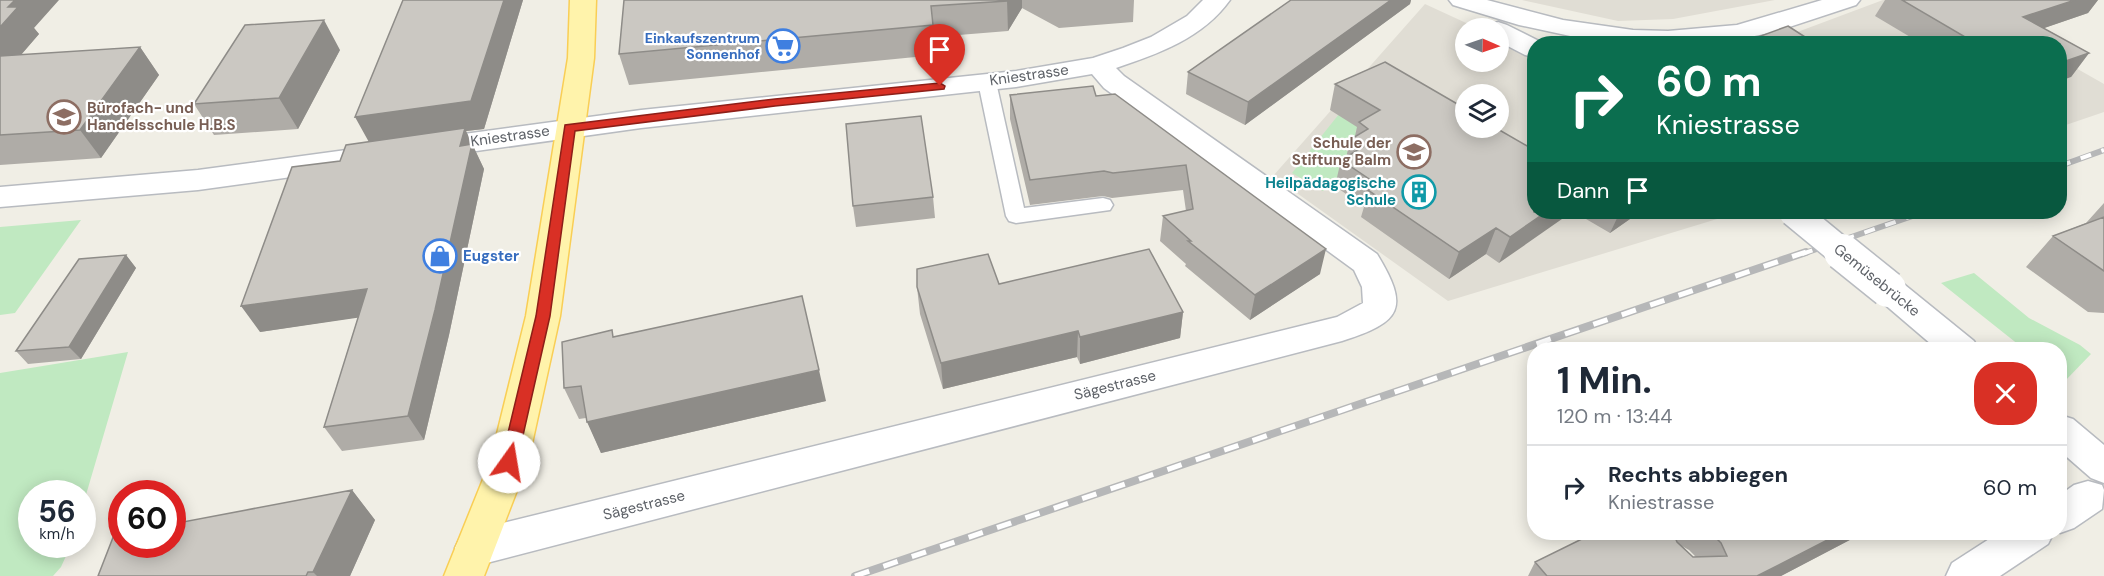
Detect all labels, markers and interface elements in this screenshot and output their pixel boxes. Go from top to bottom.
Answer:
north arrow [1455,18,1509,72]
map controls [1455,18,1509,138]
pin [914,24,965,86]
supermarket icon: Einkaufszentrum Sonnenhof [765,28,801,64]
place label: Einkaufszentrum Sonnenhof [645,29,760,63]
icon: arrive [923,33,956,66]
text: 60 m [1656,54,1762,109]
street label: Kniestrasse [988,60,1070,90]
icon: right [1557,60,1635,138]
button: layers [1455,84,1509,138]
place label: Bürofach- und Handelsschule H.B.S [87,98,236,135]
school or university icon: Bürofach- und Handelsschule H.B.S [46,99,82,135]
text: Kniestrasse [1656,107,1800,142]
street label: Kniestrasse [469,121,551,151]
place label: Schule der Stiftung Balm [1292,133,1391,170]
school or university icon: Schule der Stiftung Balm [1396,134,1432,170]
place label: Heilpädagogische Schule [1265,173,1396,210]
building icon: Heilpädagogische Schule [1401,174,1437,210]
icon: arrive [1621,174,1654,207]
text: Dann [1557,176,1609,205]
shop icon: Eugster [422,238,458,274]
street label: Gemüsebrücke [1830,239,1924,321]
place label: Eugster [463,246,519,266]
text: 1 Min. [1557,357,1652,404]
button: close [1974,362,2037,425]
street label: Sägestrasse [1072,365,1158,405]
text: 120 m · 13:44 [1557,403,1672,429]
position arrow [477,430,541,494]
text: Rechts abbiegen [1608,460,1788,489]
icon: right [1557,471,1590,504]
text: 60 m [1983,473,2037,502]
speed limit sign: 60 [108,480,186,558]
street label: Sägestrasse [601,485,687,525]
text: Kniestrasse [1608,489,1714,515]
text: 56 [38,492,76,531]
text: km/h [39,524,75,544]

